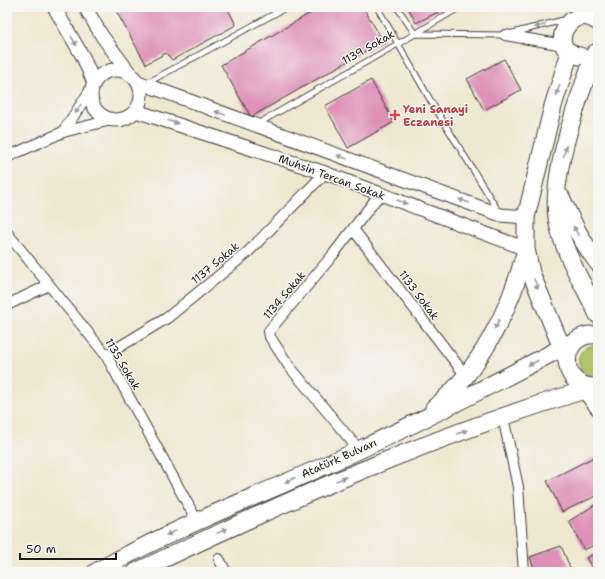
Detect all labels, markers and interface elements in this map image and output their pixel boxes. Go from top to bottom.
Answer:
one-way arrow [533,23,545,29]
street label: 1139 Sokak [339,26,397,69]
one-way arrow [70,35,77,47]
one-way arrow [555,84,561,96]
place label: Yeni Sanayi Eczanesi [403,102,468,130]
one-way arrow [74,104,82,114]
one-way arrow [213,110,225,116]
marker: Yeni Sanayi Eczanesi [390,110,400,120]
one-way arrow [168,119,180,125]
one-way arrow [562,144,568,157]
street label: Muhsin Tercan Sokak [276,151,387,204]
one-way arrow [336,154,348,160]
one-way arrow [458,198,470,204]
one-way arrow [396,200,408,206]
one-way arrow [573,225,579,237]
street label: 1137 Sokak [188,239,242,288]
street label: 1133 Sokak [395,267,442,323]
street label: 1134 Sokak [260,268,309,323]
one-way arrow [533,279,539,291]
one-way arrow [494,318,500,330]
street label: 1135 Sokak [101,336,144,393]
one-way arrow [527,359,539,366]
one-way arrow [457,429,469,435]
street label: Atatürk Bulvarı [299,435,379,482]
one-way arrow [336,476,348,482]
one-way arrow [284,477,296,483]
one-way arrow [216,528,228,534]
one-way arrow [166,530,177,536]
scale bar [20,535,116,561]
text: 50 m [26,541,56,557]

